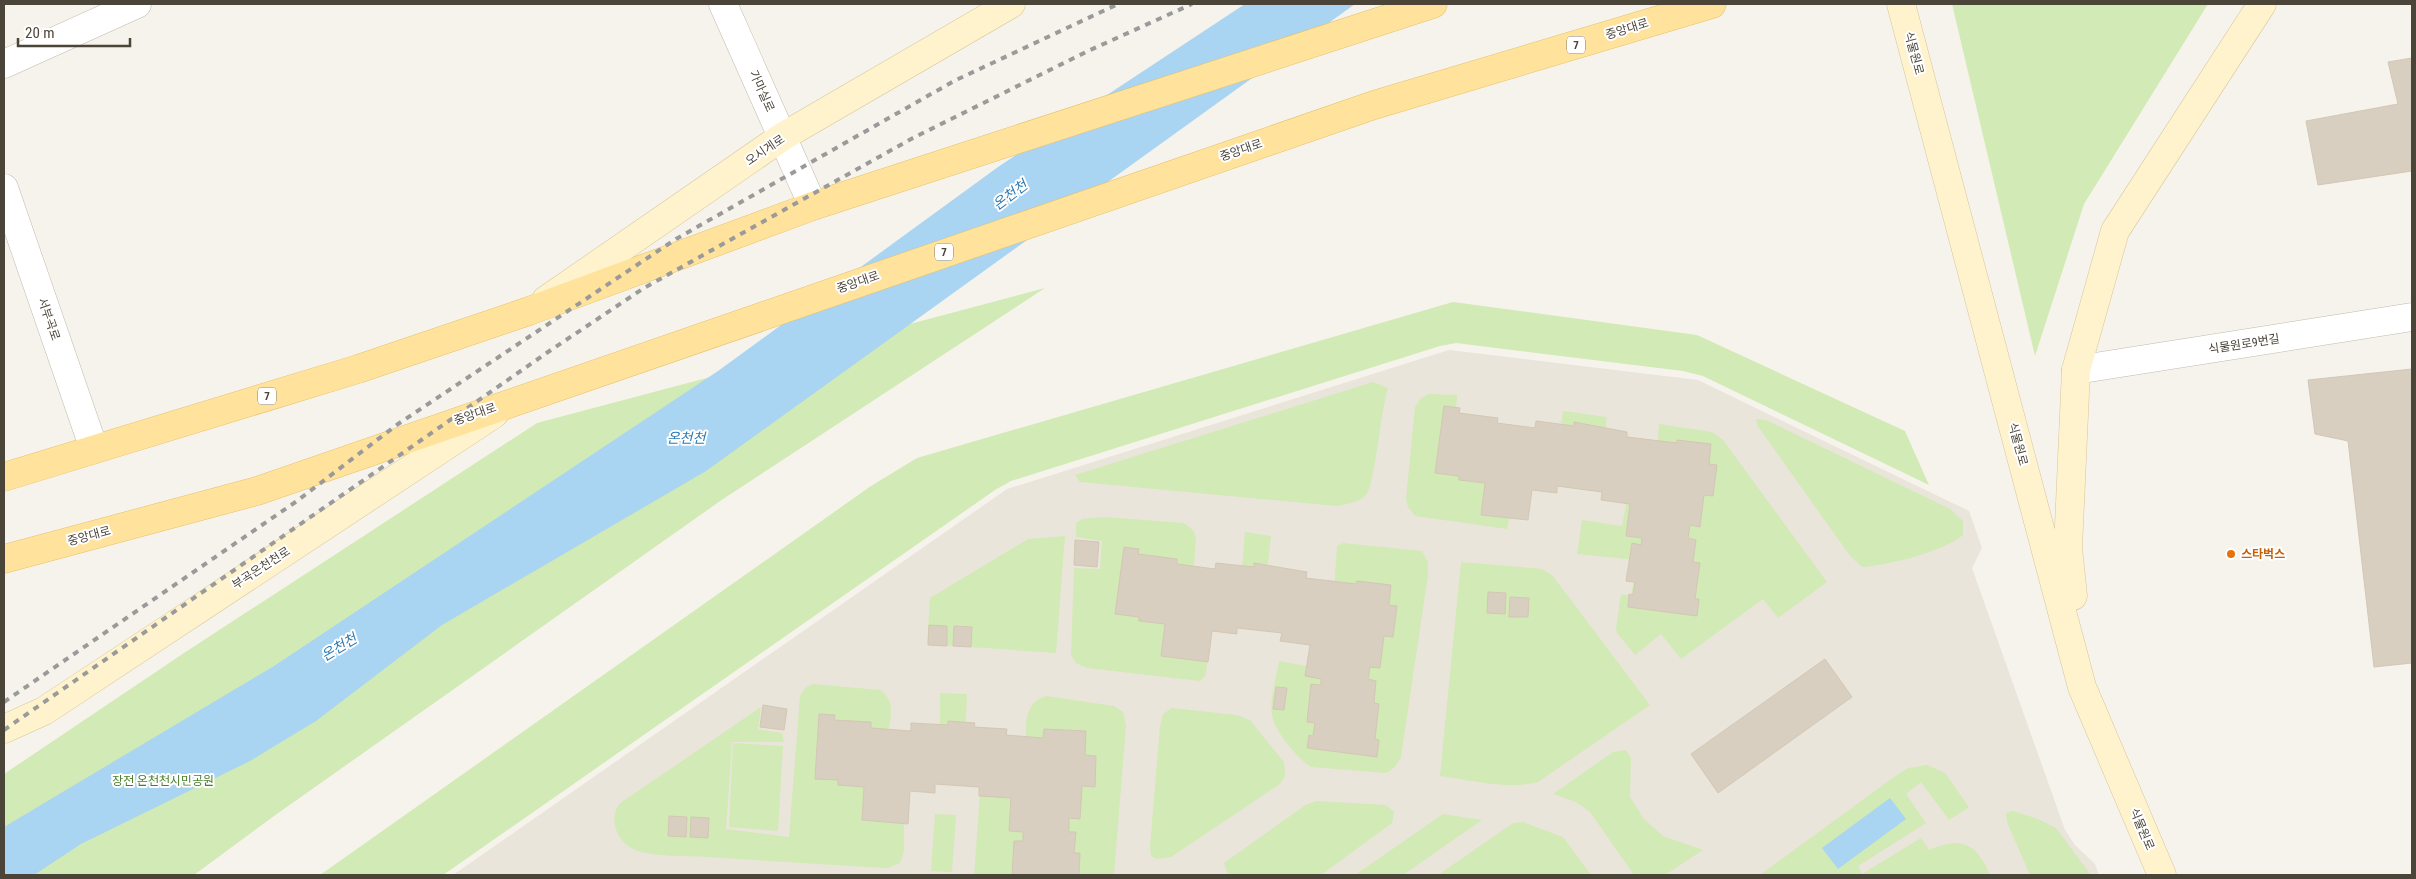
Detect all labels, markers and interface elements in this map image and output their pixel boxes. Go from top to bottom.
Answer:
scale bar [18,15,130,47]
street label: 중앙대로 [1604,16,1650,42]
text: 20 m [25,24,55,42]
street label: 식물원로 [1902,30,1926,76]
road number: 7 [1567,36,1585,54]
street label: 가마실로 [747,68,777,114]
street label: 오시게로 [743,132,787,168]
street label: 중앙대로 [1218,136,1264,164]
water label: 온천천 [990,176,1031,213]
road number: 7 [935,243,953,260]
street label: 중앙대로 [835,268,881,296]
street label: 서부곡로 [35,296,63,342]
street label: 식물원로9번길 [2207,331,2281,357]
road number: 7 [258,388,276,404]
street label: 중앙대로 [452,400,498,428]
street label: 식물원로 [2006,421,2030,467]
water label: 온천천 [667,430,706,446]
street label: 중앙대로 [66,524,112,548]
street label: 부곡온천천로 [229,544,293,592]
place label: 스타벅스 [2241,547,2285,561]
marker: 스타벅스 [2225,548,2237,560]
water label: 온천천 [318,630,361,664]
park label: 장전 온천천시민공원 [112,774,214,788]
street label: 식물원로 [2127,806,2157,852]

